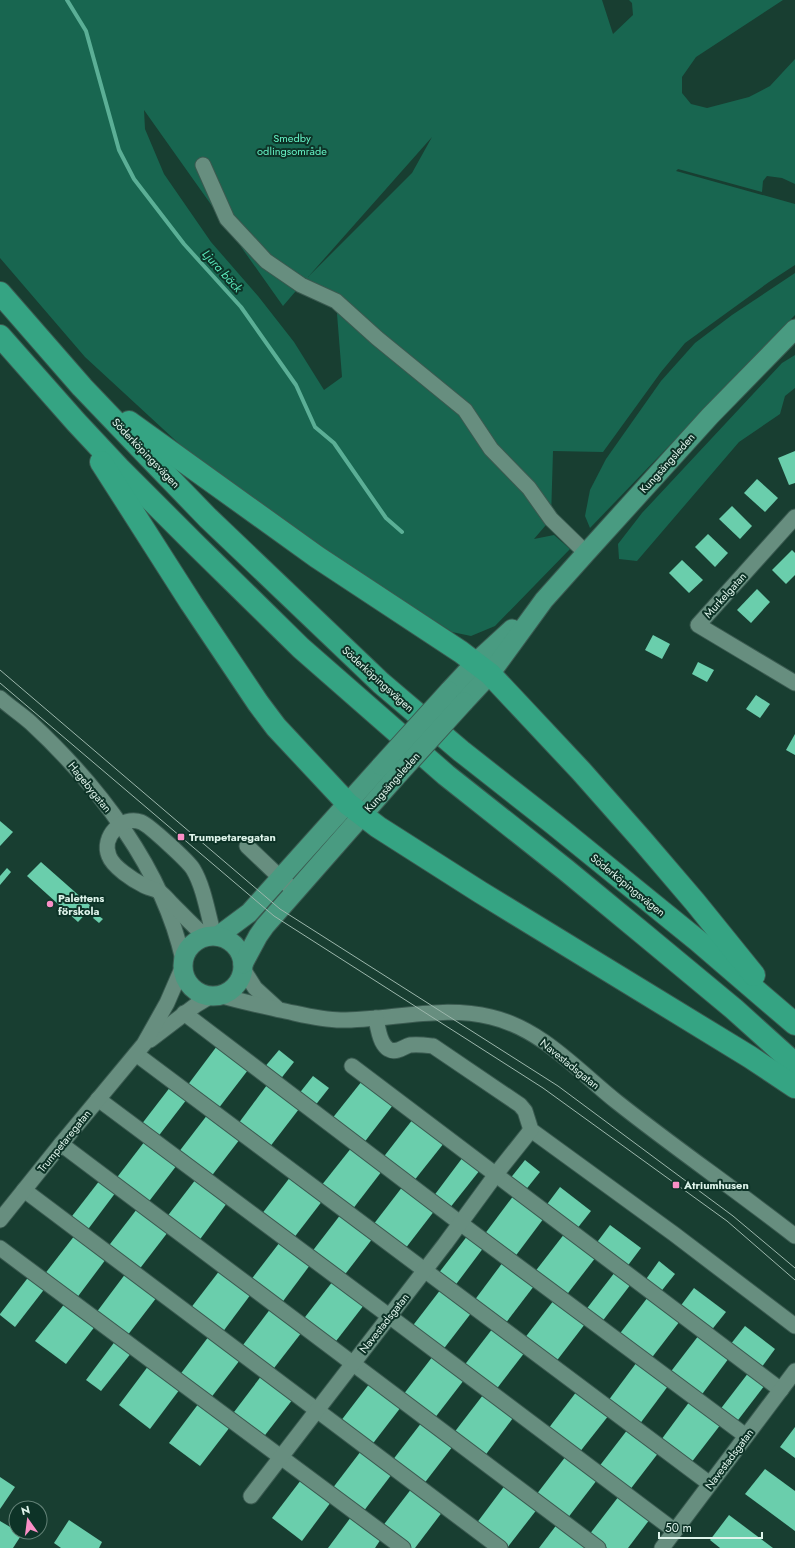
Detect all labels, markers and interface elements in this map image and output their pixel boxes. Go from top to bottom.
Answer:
park label: Smedby odlingsområde [257,130,327,159]
water label: Ljura bäck [198,245,247,297]
street label: Söderköpingsvägen [108,414,184,492]
street label: Kungsängsleden [636,429,698,497]
street label: Murkelgatan [700,569,750,621]
street label: Söderköpingsvägen [339,642,417,716]
street label: Kungsängsleden [361,748,423,816]
street label: Hagebygatan [65,758,115,816]
place label: Trumpetaregatan [189,829,276,845]
marker: Trumpetaregatan [176,832,186,842]
street label: Söderköpingsvägen [587,850,669,920]
place label: Palettens förskola [58,890,104,919]
marker: Palettens förskola [45,899,55,909]
street label: Navestadsgatan [537,1035,603,1093]
street label: Trumpetaregatan [34,1106,94,1176]
place label: Atriumhusen [683,1177,749,1193]
marker: Atriumhusen [671,1180,681,1190]
street label: Navestadsgatan [355,1290,413,1356]
street label: Navestadsgatan [701,1425,757,1493]
north arrow [8,1500,48,1540]
text: N [19,1501,32,1519]
scale bar [659,1514,762,1540]
text: 50 m [665,1519,692,1537]

